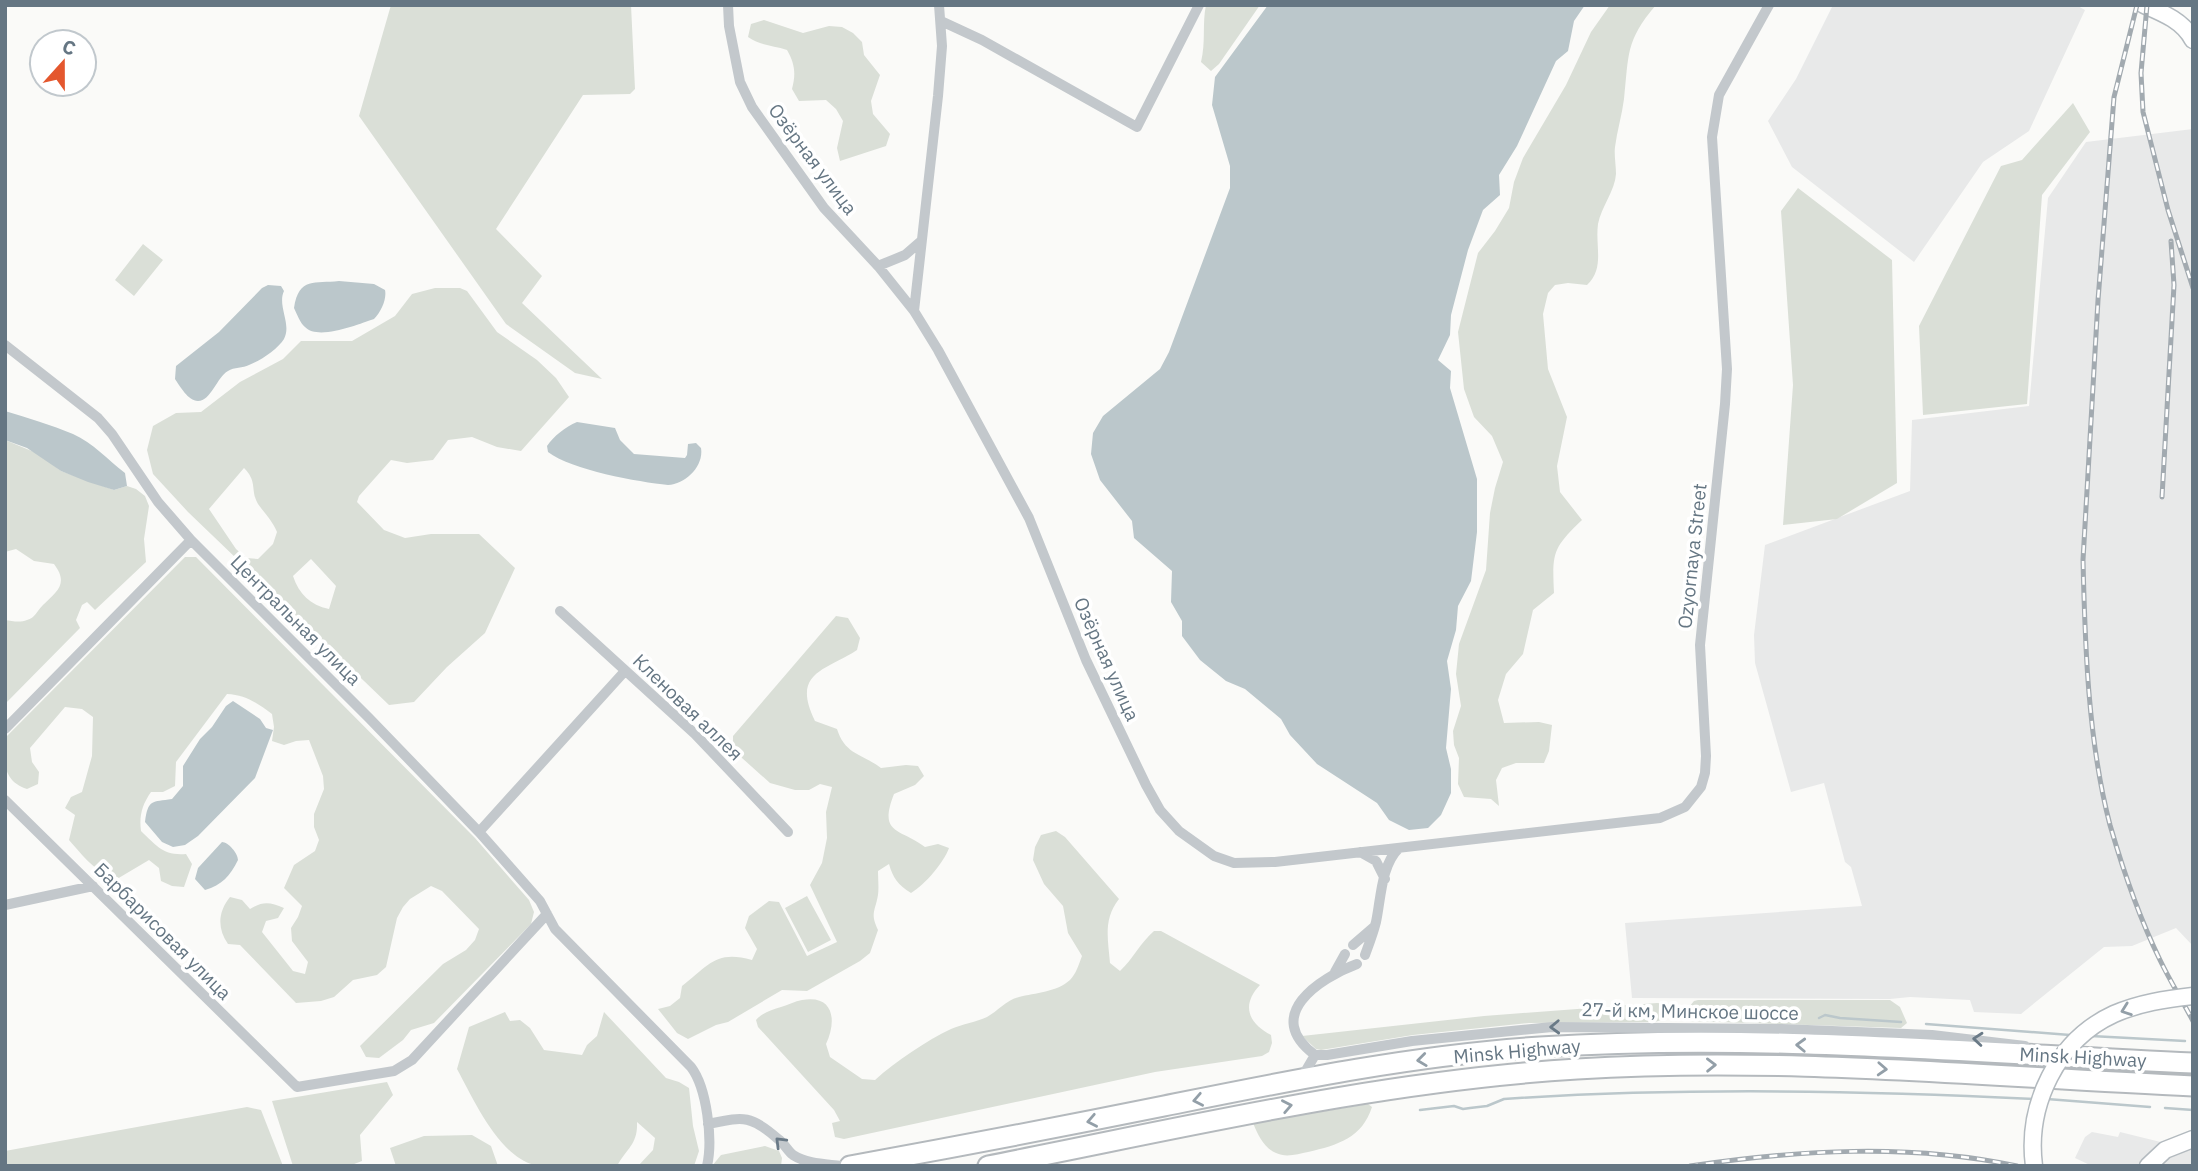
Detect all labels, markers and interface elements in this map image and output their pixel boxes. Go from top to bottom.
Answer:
north arrow [28,28,98,98]
text: С [59,34,79,61]
street label: Озёрная улица [763,99,863,219]
street label: Ozyornaya Street [1672,482,1712,630]
street label: Центральная улица [226,550,366,690]
street label: Озёрная улица [1069,593,1145,725]
street label: Кленовая аллея [628,649,748,765]
street label: Барбарисовая улица [89,857,237,1005]
street label: 27-й км, Минское шоссе [1581,997,1799,1025]
one-way arrow [2121,1001,2133,1015]
one-way arrow [1549,1020,1560,1035]
one-way arrow [1972,1032,1984,1047]
street label: Minsk Highway [1452,1033,1582,1069]
one-way arrow [1795,1037,1806,1052]
street label: Minsk Highway [2019,1042,2148,1072]
one-way arrow [1416,1053,1428,1068]
one-way arrow [1706,1057,1717,1073]
one-way arrow [1876,1062,1887,1077]
one-way arrow [1192,1091,1204,1106]
one-way arrow [1281,1099,1293,1114]
one-way arrow [1086,1113,1098,1128]
one-way arrow [776,1137,789,1150]

